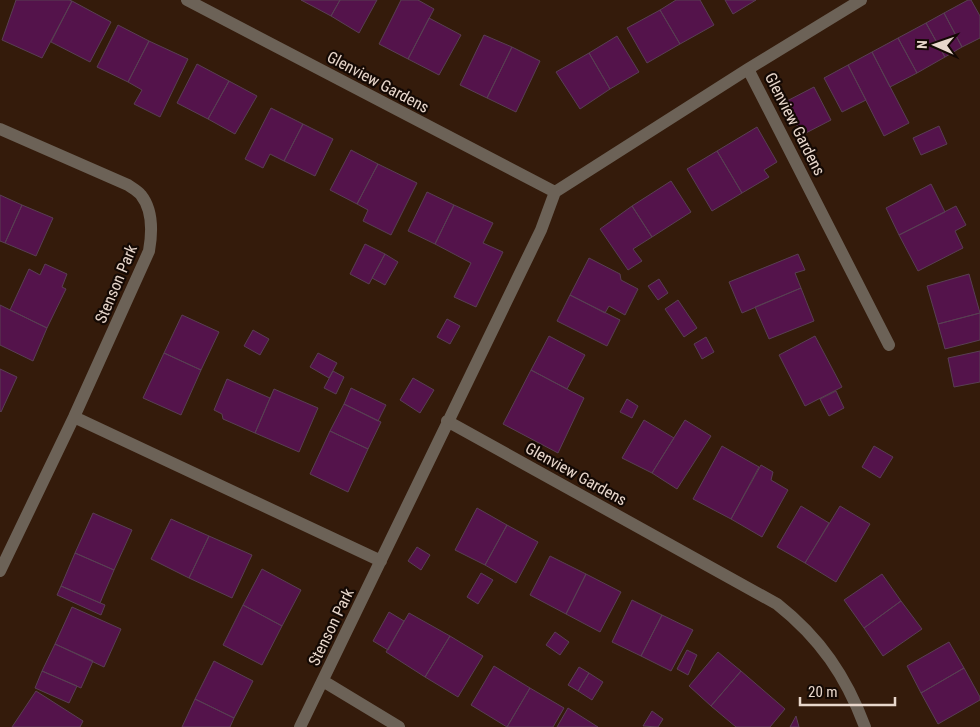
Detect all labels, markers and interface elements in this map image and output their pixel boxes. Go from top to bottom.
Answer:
north arrow [910,20,960,70]
text: N [914,40,930,49]
street label: Glenview Gardens [324,47,432,117]
street label: Glenview Gardens [761,69,829,179]
street label: Stenson Park [91,241,141,326]
street label: Glenview Gardens [522,438,630,510]
street label: Stenson Park [304,585,358,669]
scale bar [800,674,895,706]
text: 20 m [808,683,838,701]

